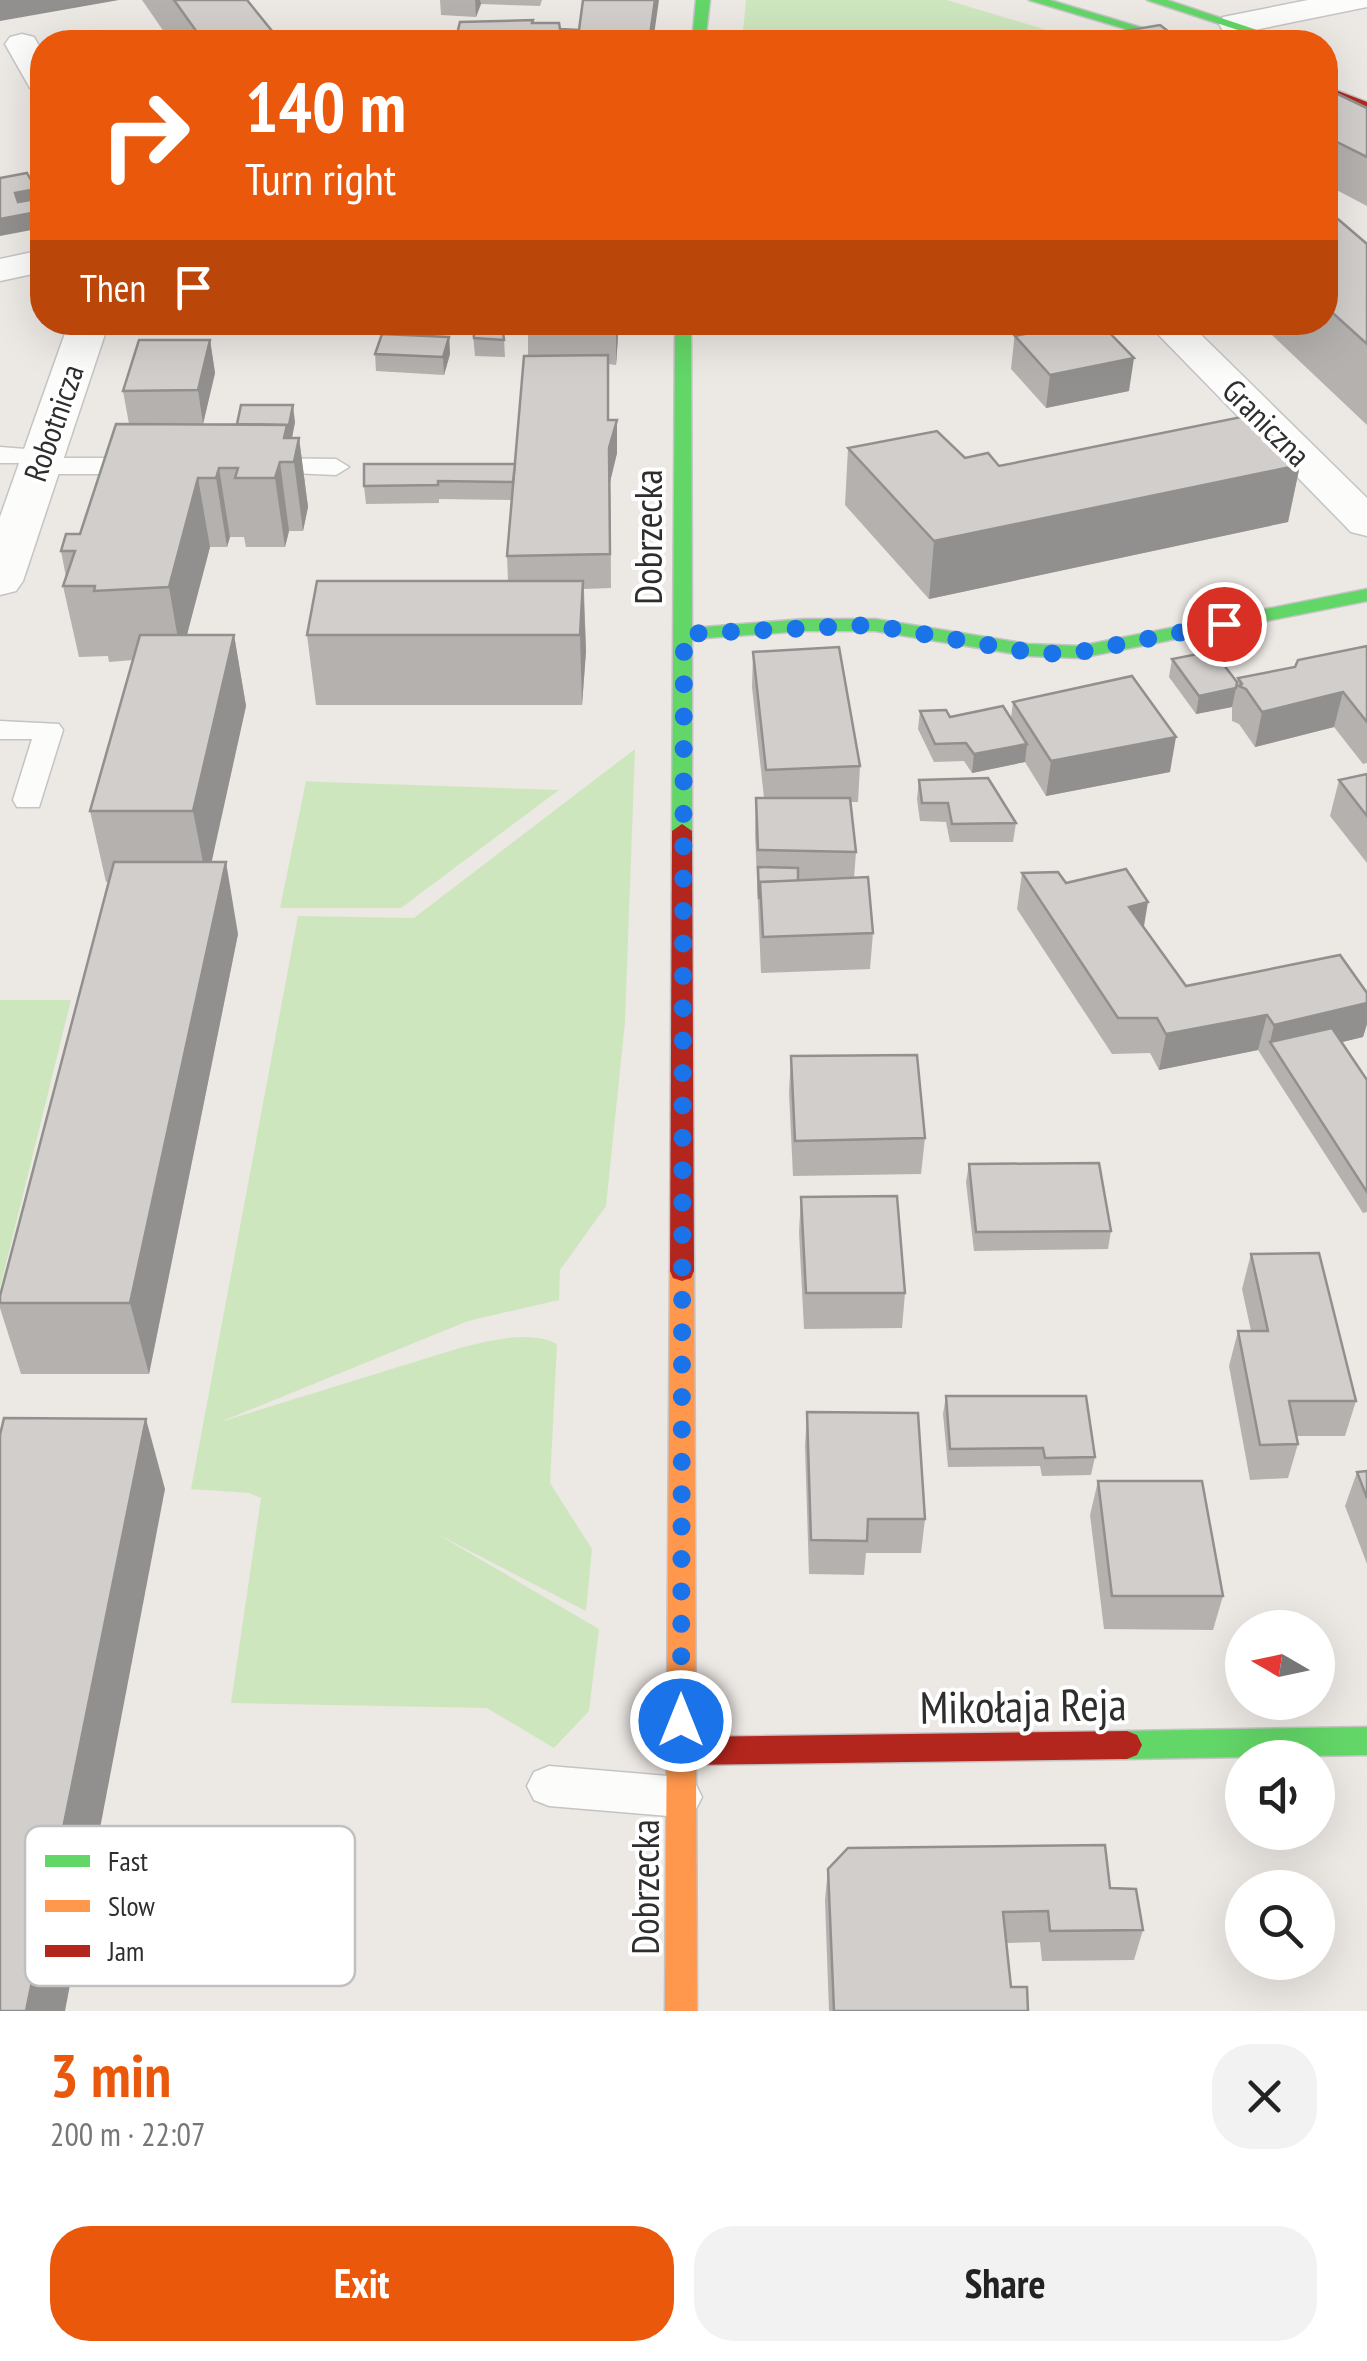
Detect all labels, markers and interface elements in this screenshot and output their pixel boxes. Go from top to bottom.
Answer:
text: 140 m [245,61,406,151]
icon: right [80,70,210,200]
text: Turn right [245,149,396,207]
icon: arrive [166,260,221,315]
text: Then [80,263,146,312]
street label: Robotnicza [14,359,93,487]
street label: Graniczna [1214,369,1320,475]
street label: Dobrzecka [623,469,672,605]
pin [1182,582,1267,667]
icon: arrive [1197,597,1252,652]
north arrow [1225,1610,1335,1720]
map controls [1225,1610,1335,1980]
position arrow [629,1669,733,1773]
street label: Mikołaja Reja [919,1674,1127,1736]
button: sound [1225,1740,1335,1850]
street label: Dobrzecka [620,1819,669,1955]
legend [25,1826,355,1986]
text: Fast [108,1842,148,1879]
button: search [1225,1870,1335,1980]
text: Slow [108,1887,155,1924]
text: Jam [107,1932,144,1969]
text: 3 min [50,2036,171,2114]
button: close [1212,2044,1317,2149]
text: 200 m · 22:07 [50,2113,205,2155]
button: Exit [50,2226,674,2341]
button: Share [694,2226,1317,2341]

